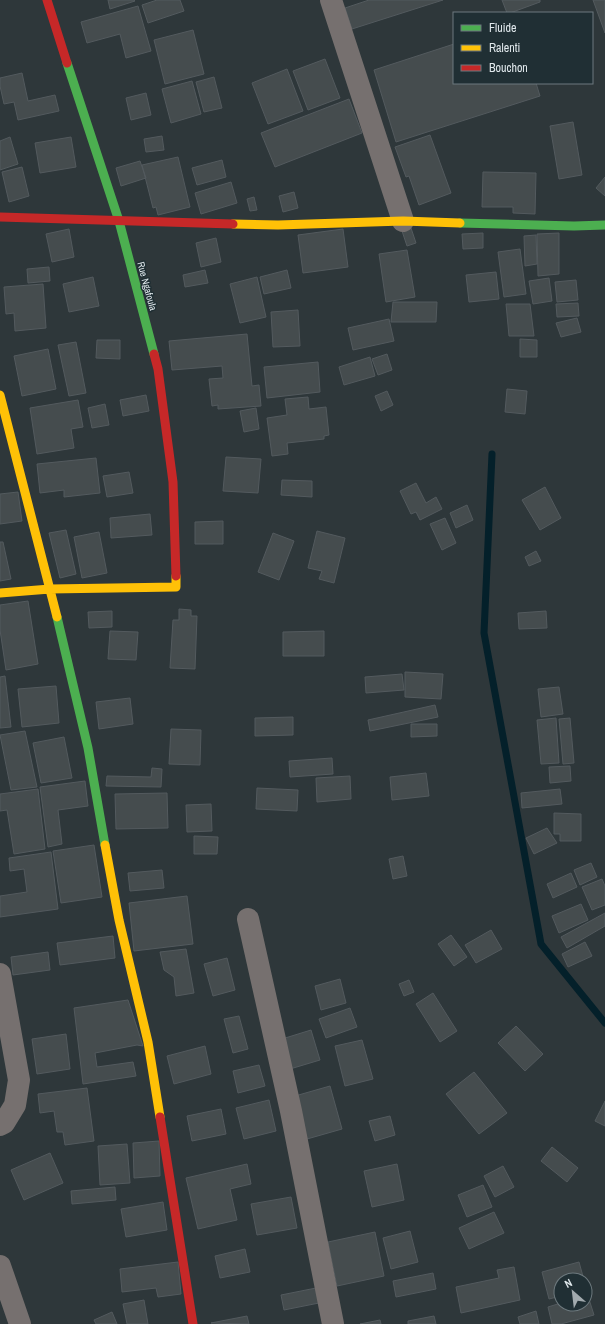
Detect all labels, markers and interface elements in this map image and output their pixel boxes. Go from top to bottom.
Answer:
legend [453,12,593,84]
text: Fluide [489,20,516,36]
text: Ralenti [489,40,520,56]
text: Bouchon [489,60,528,76]
street label: Rue Ngafoula [134,260,160,312]
north arrow [553,1272,593,1312]
text: N [562,1275,574,1291]

